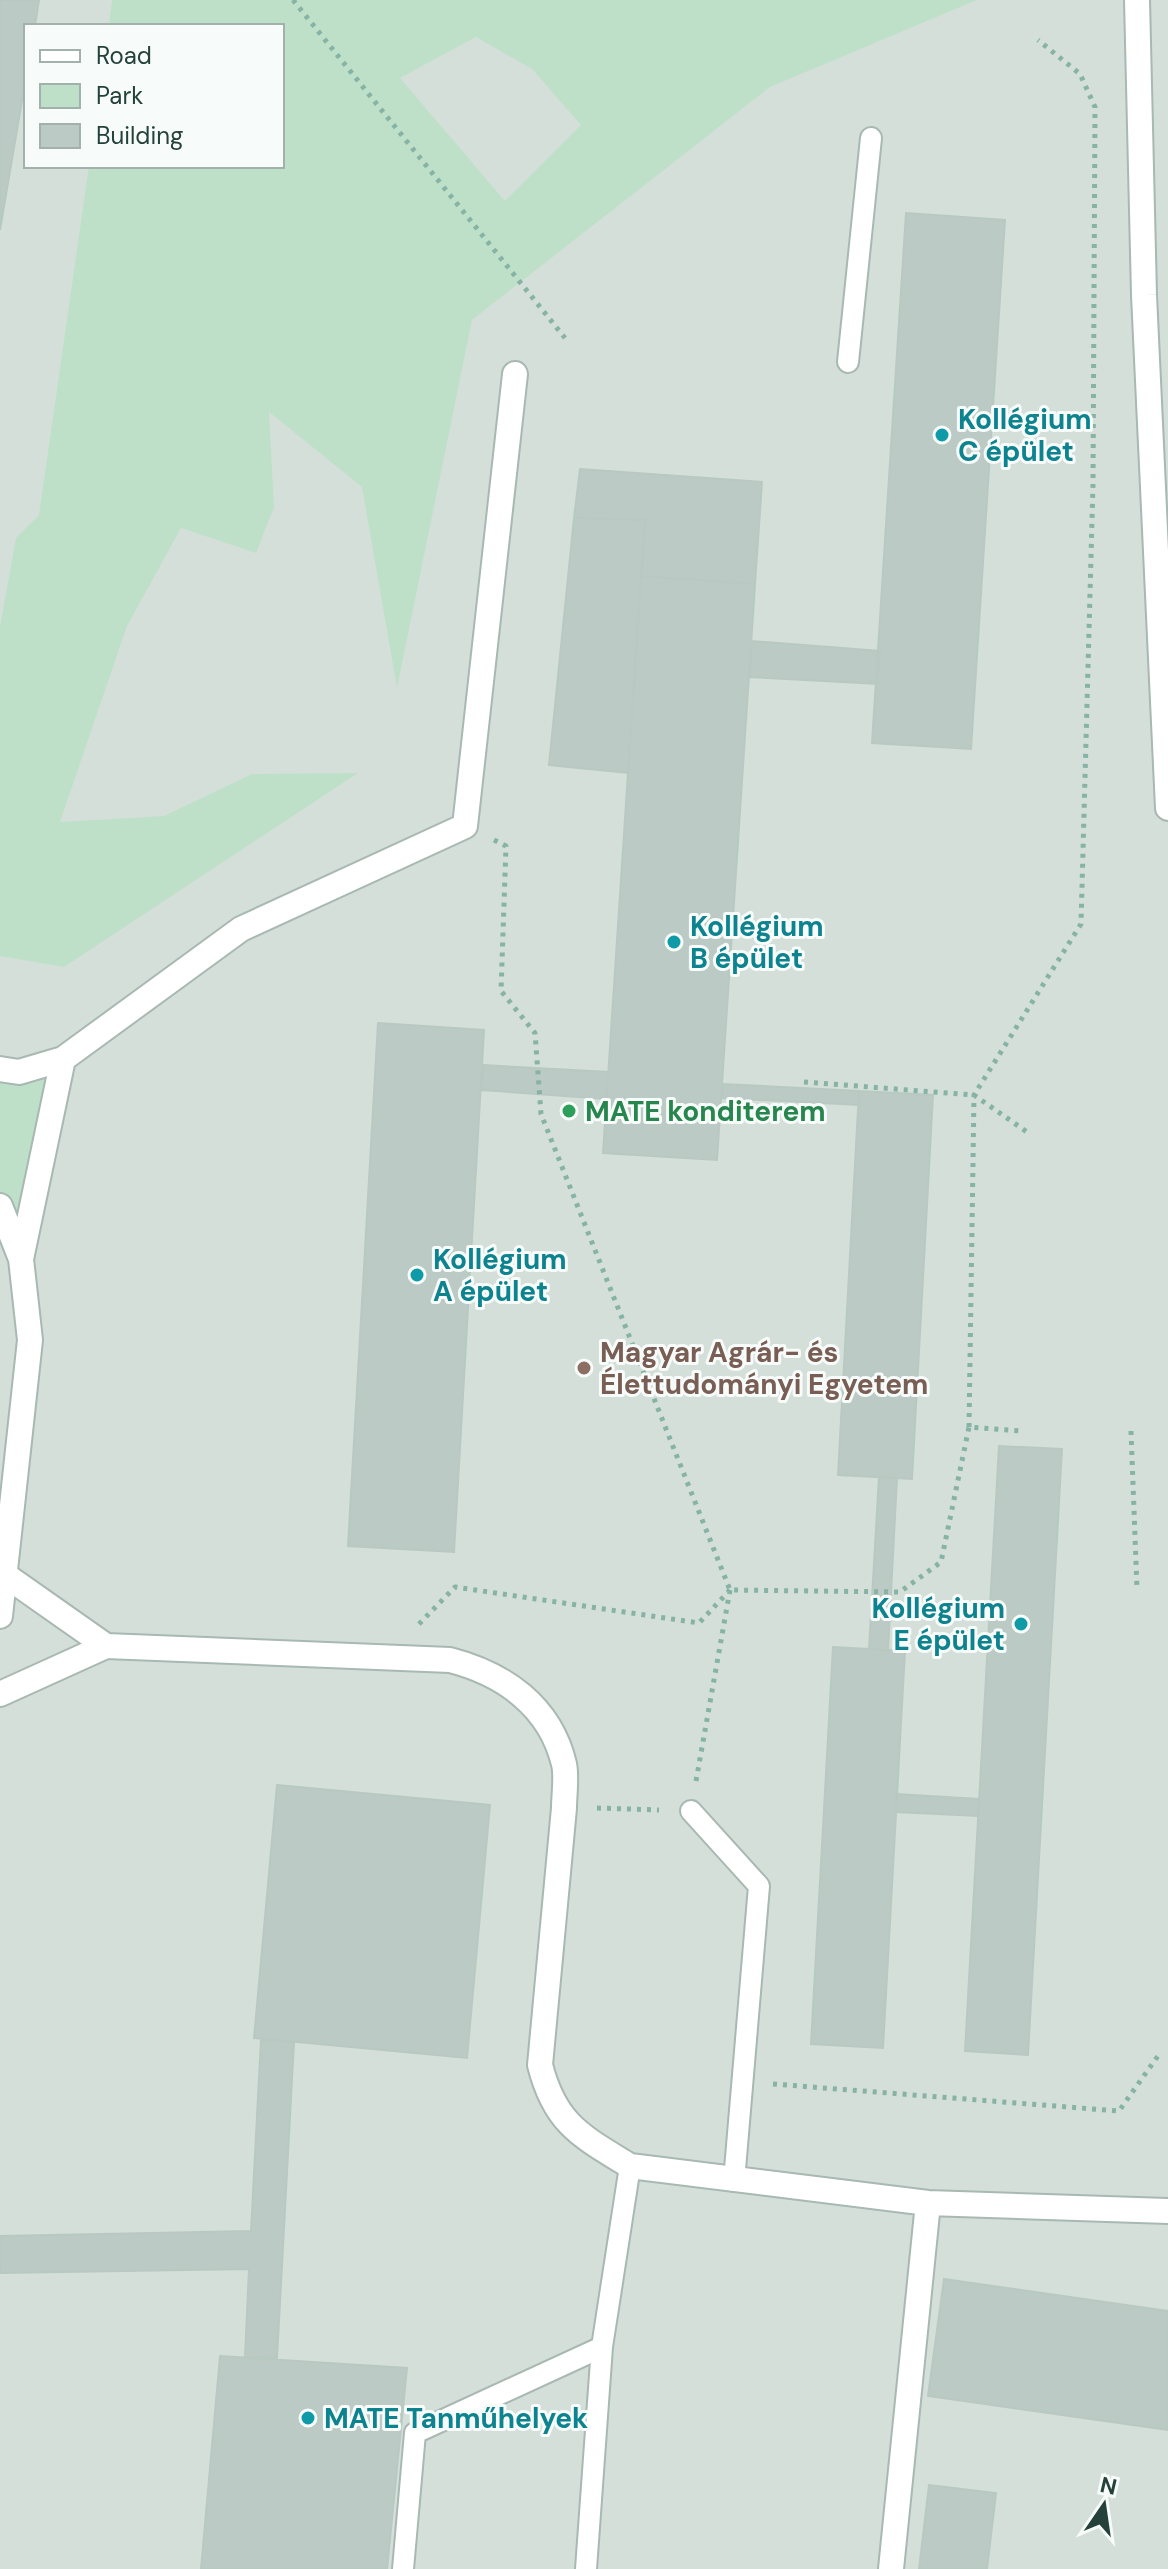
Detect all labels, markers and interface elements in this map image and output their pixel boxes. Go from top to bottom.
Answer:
legend [24,24,284,168]
text: Road [96,40,152,71]
text: Park [96,80,143,111]
text: Building [96,120,183,151]
place label: Kollégium C épület [958,401,1092,470]
marker: Kollégium C épület [933,426,951,444]
place label: Kollégium B épület [690,908,824,977]
marker: Kollégium B épület [665,933,683,951]
place label: MATE konditerem [585,1093,826,1130]
marker: MATE konditerem [560,1102,578,1120]
place label: Kollégium A épület [433,1241,567,1310]
marker: Kollégium A épület [408,1266,426,1284]
place label: Magyar Agrár- és Élettudományi Egyetem [600,1334,928,1403]
marker: Magyar Agrár- és Élettudományi Egyetem [575,1359,593,1377]
place label: Kollégium E épület [871,1590,1005,1659]
marker: Kollégium E épület [1012,1615,1030,1633]
place label: MATE Tanműhelyek [324,2400,588,2437]
marker: MATE Tanműhelyek [299,2409,317,2427]
north arrow [1064,2465,1144,2545]
text: N [1097,2470,1119,2502]

